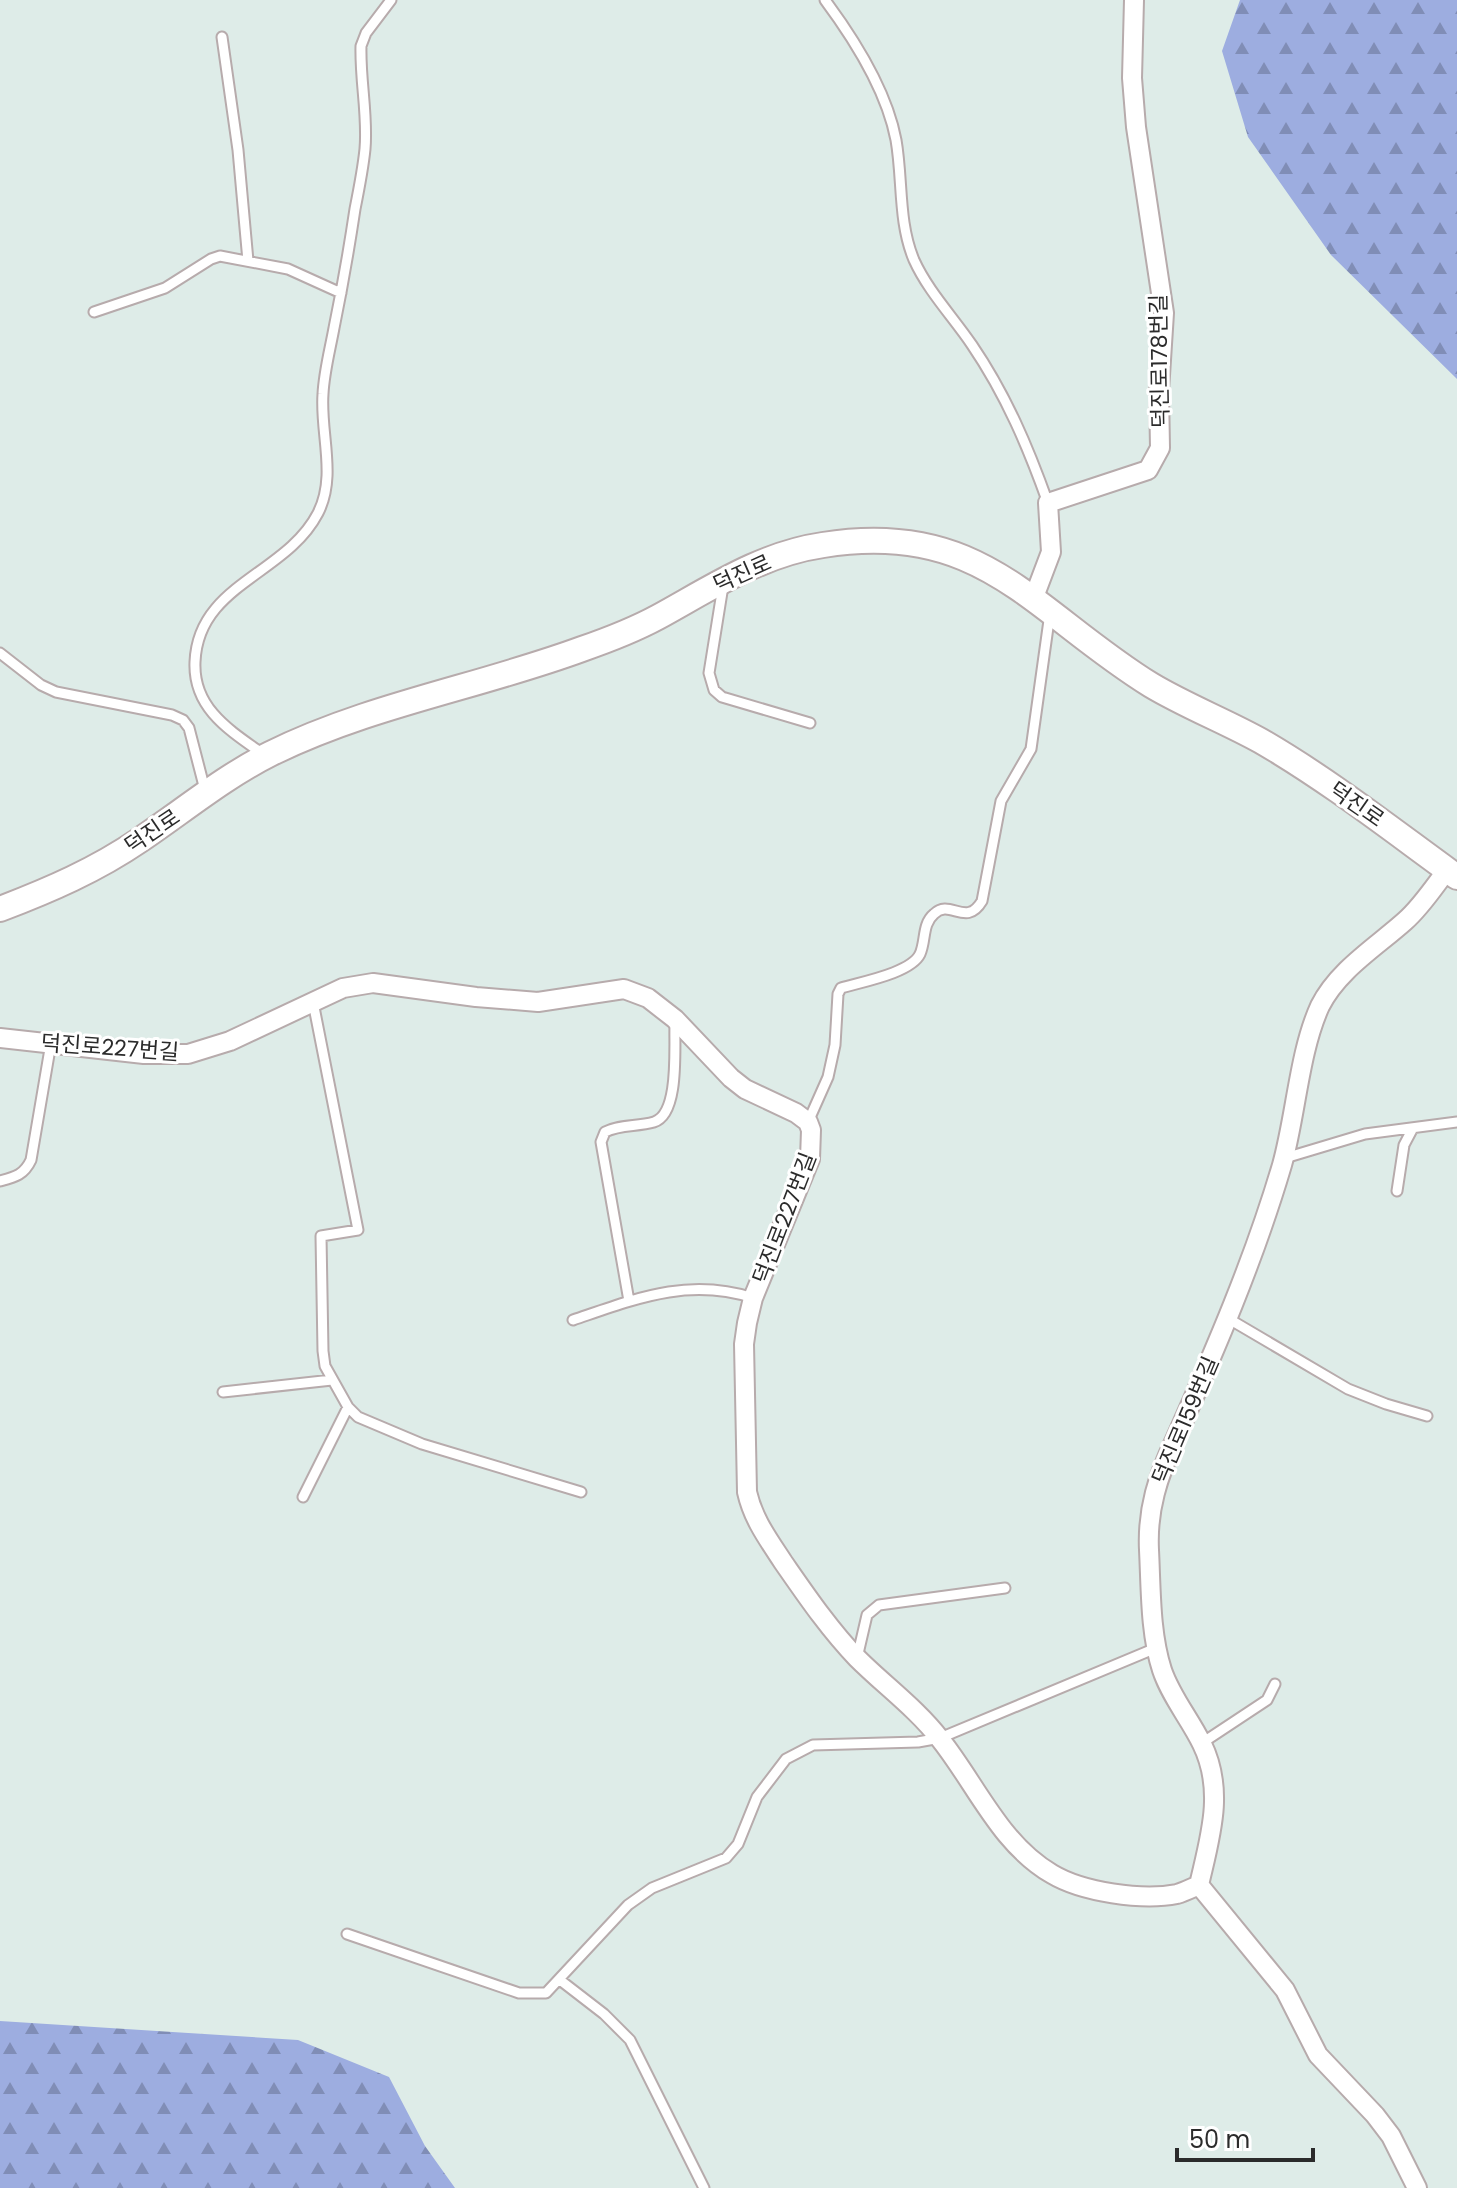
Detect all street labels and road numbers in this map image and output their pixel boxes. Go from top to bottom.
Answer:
street label: 덕진로178번길 [1143,294,1176,428]
street label: 덕진로 [708,547,776,600]
street label: 덕진로 [1323,774,1390,835]
street label: 덕진로 [118,802,186,861]
street label: 덕진로227번길 [40,1027,180,1068]
street label: 덕진로227번길 [745,1148,824,1288]
street label: 덕진로159번길 [1145,1352,1226,1489]

